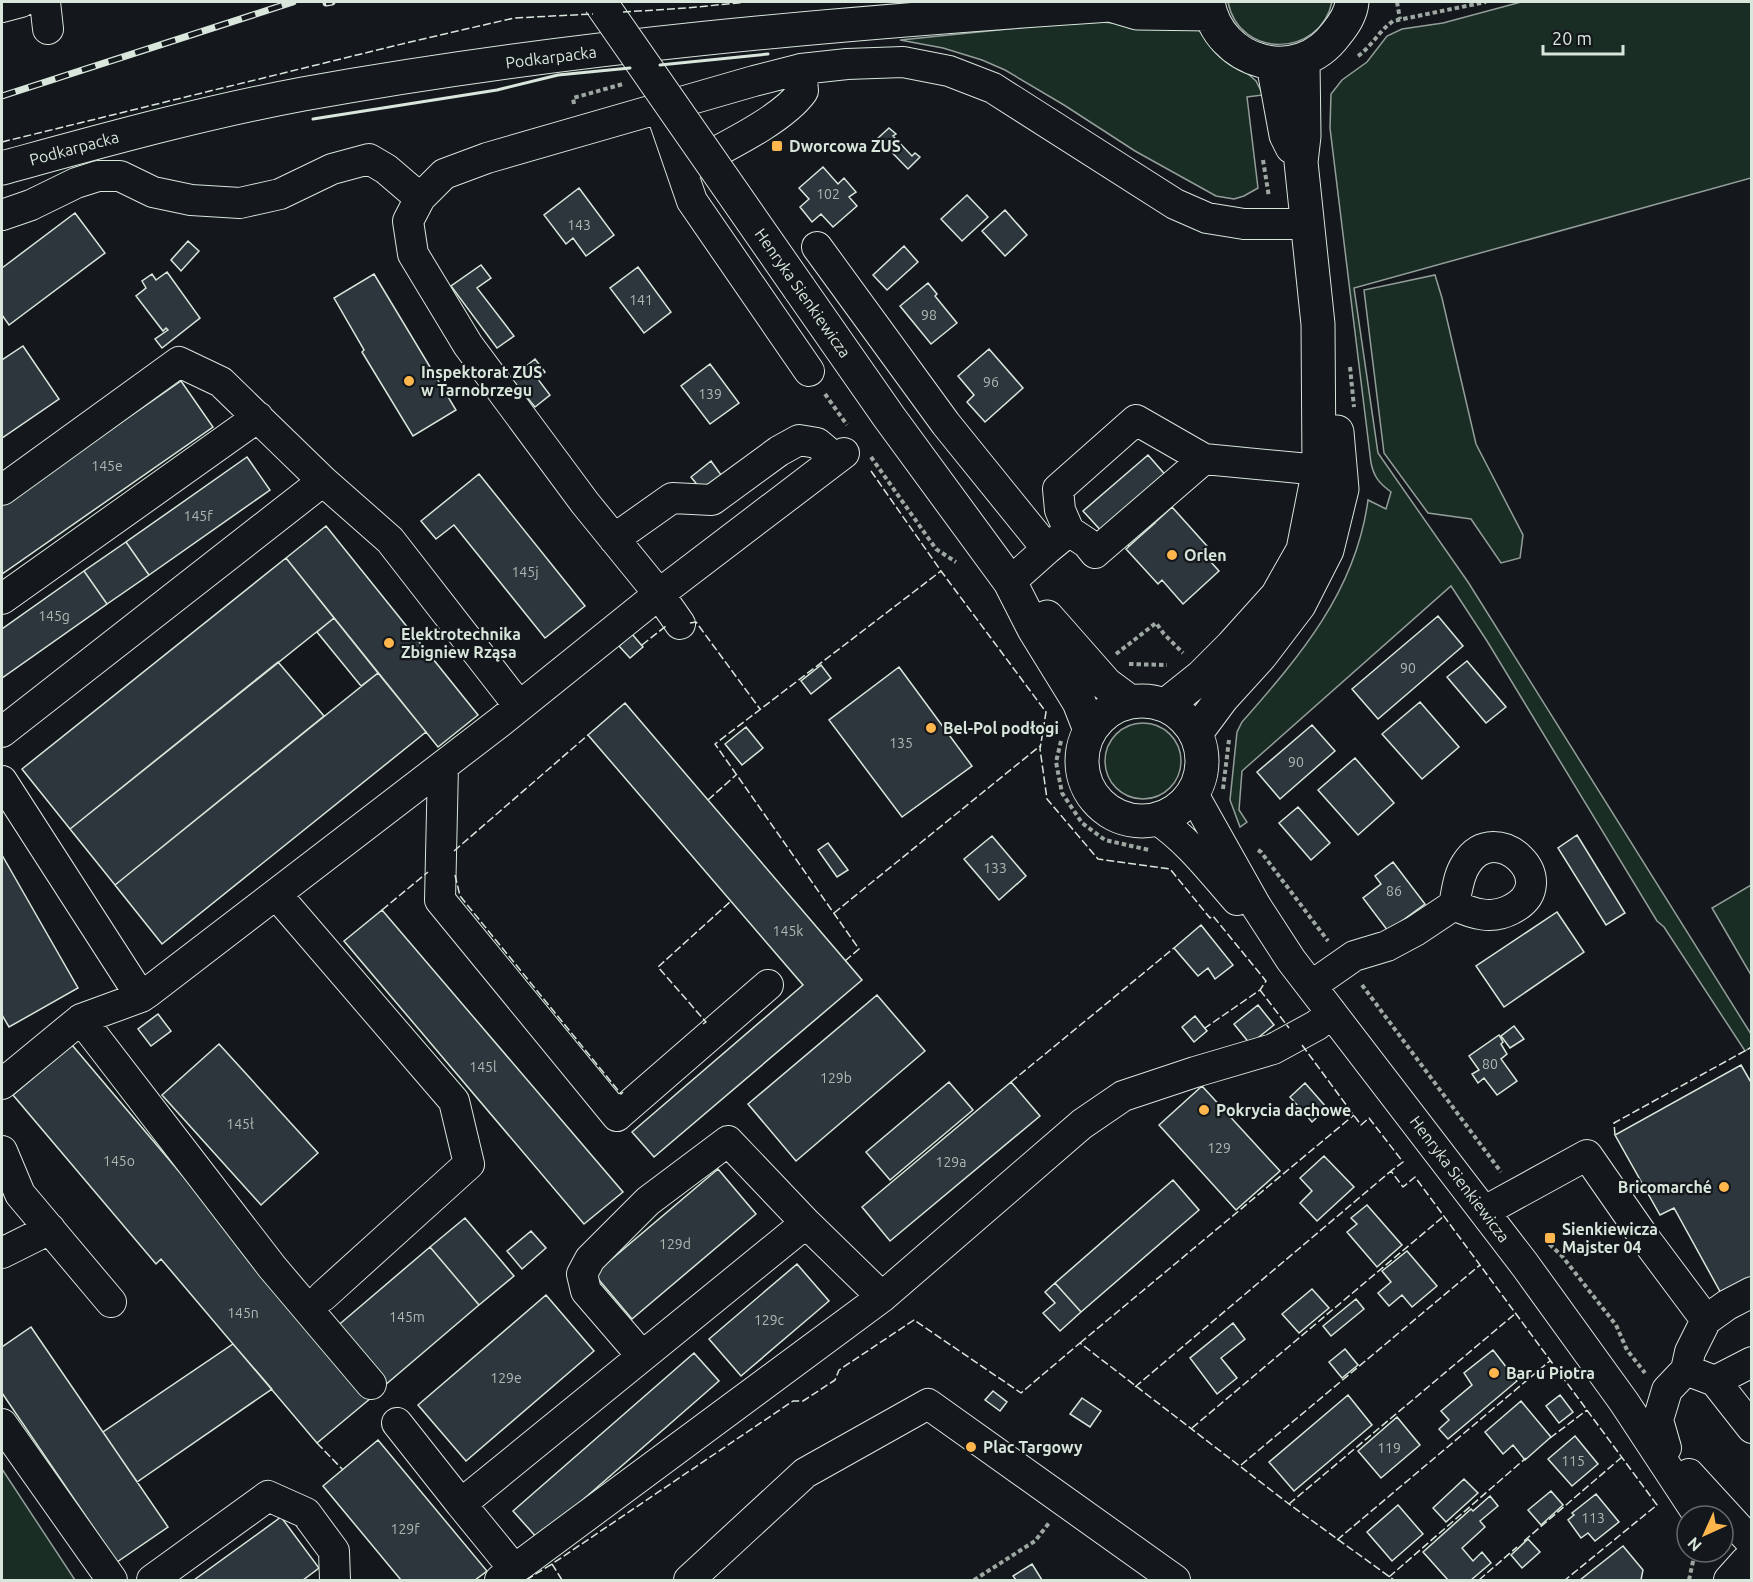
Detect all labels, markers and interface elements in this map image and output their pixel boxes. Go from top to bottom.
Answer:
scale bar [1543,18,1622,56]
text: 20 m [1552,28,1592,48]
street label: Podkarpacka [504,42,598,72]
street label: Podkarpacka [27,127,121,169]
place label: Dworcowa ZUS [789,137,901,155]
marker: Dworcowa ZUS [770,139,784,153]
house number: 102 [816,186,840,202]
house number: 143 [567,217,591,233]
street label: Henryka Sienkiewicza [752,225,854,361]
house number: 141 [629,292,653,308]
house number: 98 [921,307,937,323]
place label: Inspektorat ZUS w Tarnobrzegu [421,363,542,399]
marker: Inspektorat ZUS w Tarnobrzegu [402,374,416,388]
house number: 96 [983,374,999,390]
house number: 139 [698,386,722,402]
house number: 145e [91,458,123,474]
house number: 145f [183,508,213,524]
place label: Orlen [1184,546,1227,564]
marker: Orlen [1165,548,1179,562]
house number: 145j [511,564,539,580]
house number: 145g [38,608,70,624]
place label: Elektrotechnika Zbigniew Rząsa [401,625,521,662]
marker: Elektrotechnika Zbigniew Rząsa [382,636,396,650]
house number: 90 [1400,660,1416,676]
place label: Bel-Pol podłogi [943,719,1059,737]
marker: Bel-Pol podłogi [924,721,938,735]
house number: 135 [889,735,913,751]
house number: 90 [1288,754,1304,770]
house number: 133 [983,860,1007,876]
house number: 86 [1386,883,1402,899]
house number: 145k [773,923,803,939]
house number: 80 [1482,1056,1498,1072]
house number: 145l [469,1059,497,1075]
house number: 129b [820,1070,852,1086]
place label: Pokrycia dachowe [1216,1101,1351,1119]
marker: Pokrycia dachowe [1197,1103,1211,1117]
street label: Henryka Sienkiewicza [1407,1112,1513,1246]
house number: 145ł [226,1116,254,1132]
house number: 129 [1207,1140,1231,1156]
house number: 145o [103,1153,135,1169]
house number: 129a [936,1154,966,1170]
place label: Bricomarché [1618,1178,1712,1196]
marker: Bricomarché [1717,1180,1731,1194]
place label: Sienkiewicza Majster 04 [1562,1220,1658,1256]
marker: Sienkiewicza Majster 04 [1543,1231,1557,1245]
house number: 129d [659,1236,691,1252]
house number: 145n [227,1305,259,1321]
house number: 145m [389,1309,425,1325]
house number: 129c [754,1312,785,1328]
place label: Bar u Piotra [1506,1364,1595,1382]
marker: Bar u Piotra [1487,1366,1501,1380]
house number: 129e [490,1370,522,1386]
place label: Plac Targowy [983,1438,1083,1456]
marker: Plac Targowy [964,1440,978,1454]
house number: 119 [1377,1440,1401,1456]
house number: 115 [1561,1453,1585,1469]
north arrow [1675,1504,1735,1564]
house number: 113 [1581,1510,1605,1526]
house number: 129f [390,1521,420,1537]
text: N [1684,1534,1705,1555]

